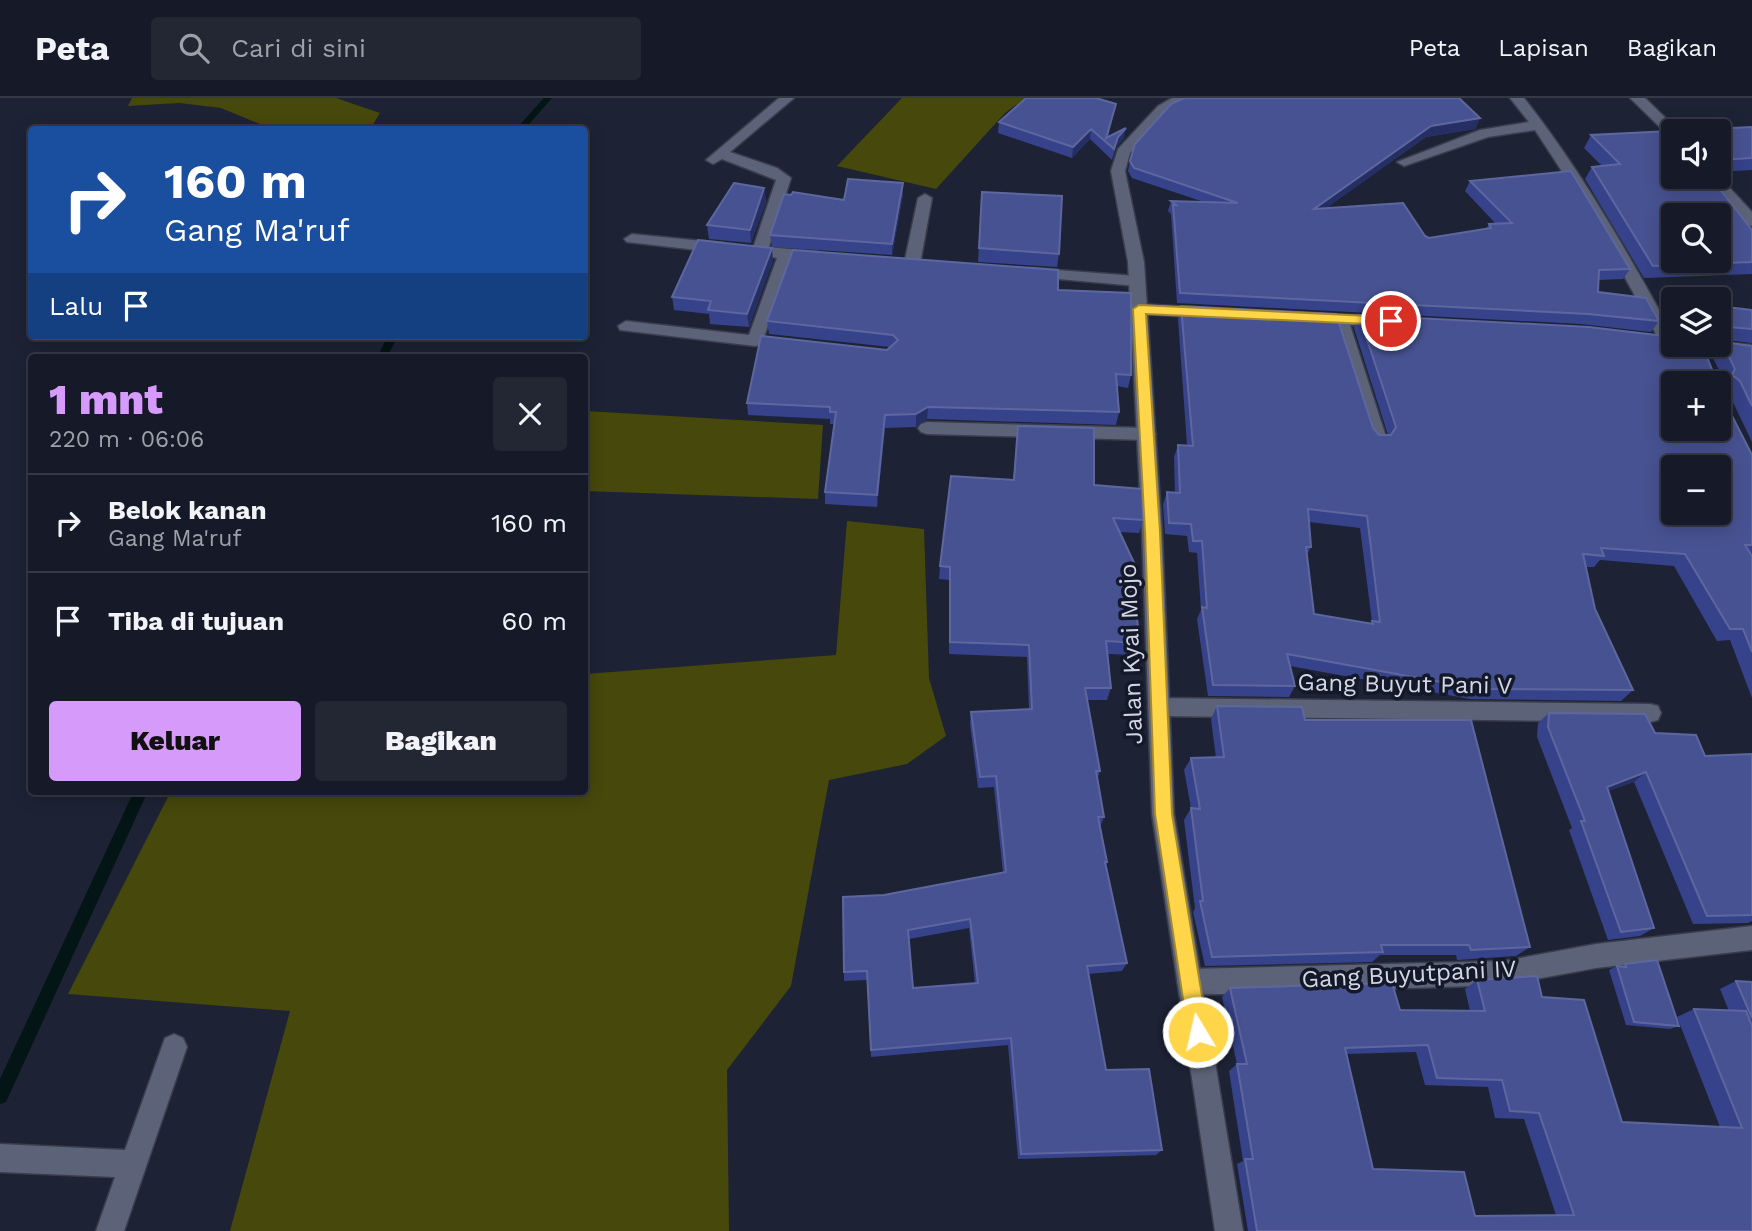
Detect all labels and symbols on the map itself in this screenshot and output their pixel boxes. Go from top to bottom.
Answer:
pin [1361,291,1421,351]
street label: Jalan Kyai Mojo [1114,563,1148,745]
street label: Gang Buyut Pani V [1297,668,1513,700]
street label: Gang Buyutpani IV [1301,954,1517,994]
position arrow [1161,995,1235,1069]

